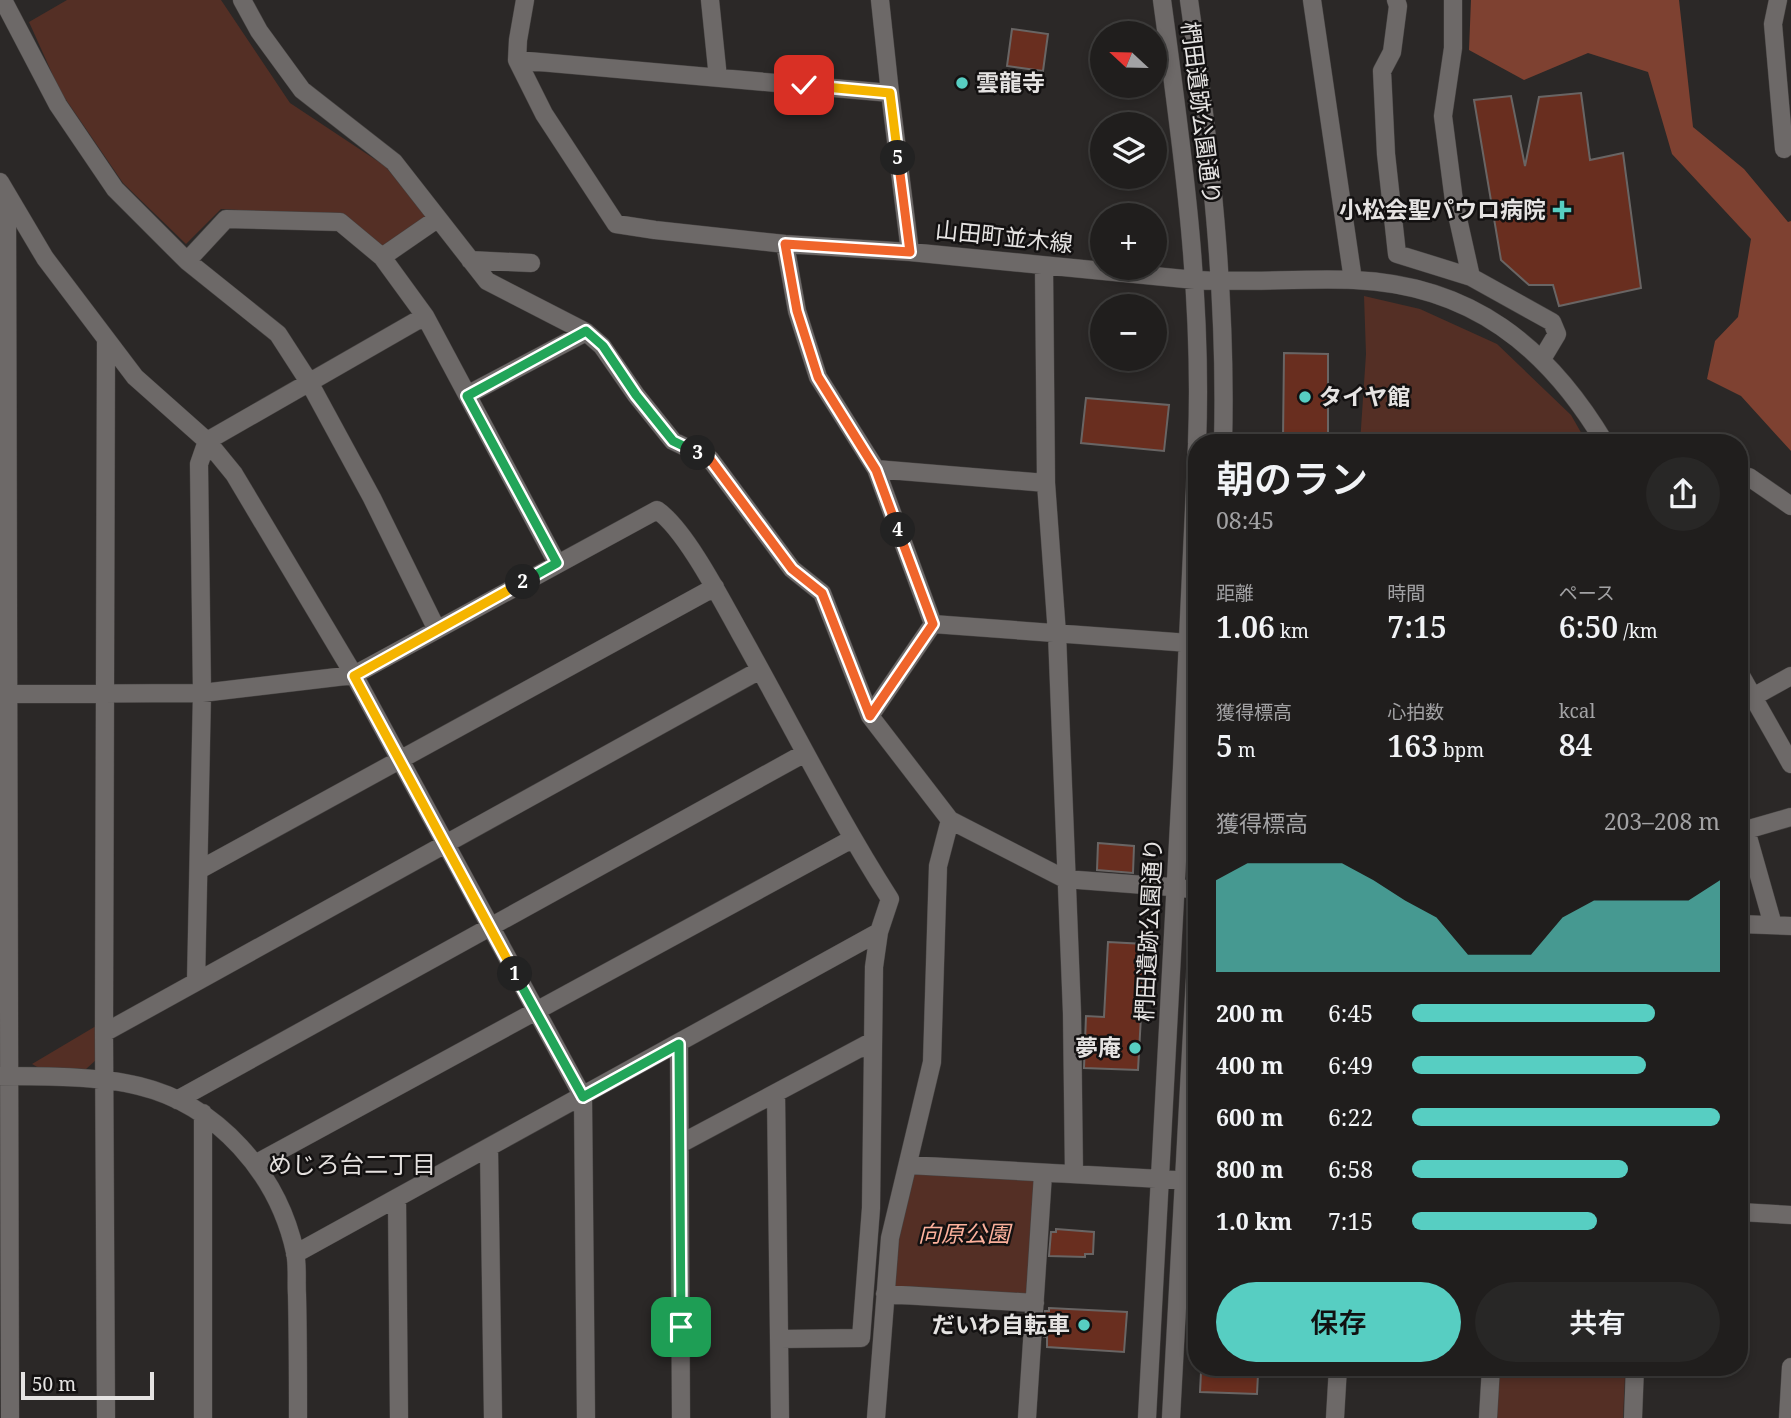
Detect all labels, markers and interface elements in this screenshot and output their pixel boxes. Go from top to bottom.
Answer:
street label: 椚田遺跡公園通り [1175,20,1229,206]
north arrow [1090,21,1167,98]
map controls [1090,21,1167,371]
pin [774,55,834,115]
icon: check [785,66,823,104]
place label: 雲龍寺 [976,66,1045,98]
marker: 雲龍寺 [954,75,970,91]
button: layers [1090,112,1167,189]
pin: 5 [880,140,916,176]
text: 5 [892,144,903,170]
place label: 小松会聖パウロ病院 [1339,193,1546,225]
marker: 小松会聖パウロ病院 [1552,200,1572,220]
button: + [1090,203,1167,280]
street label: 山田町並木線 [934,213,1074,259]
button: − [1090,294,1167,371]
place label: タイヤ館 [1319,380,1410,412]
marker: タイヤ館 [1297,389,1313,405]
pin: 3 [680,435,716,470]
text: 3 [692,439,703,465]
text: 朝のラン [1216,452,1368,504]
button: share [1646,457,1720,531]
text: 08:45 [1216,504,1274,536]
pin: 4 [880,512,916,548]
text: 4 [892,516,903,542]
pin: 2 [505,564,540,600]
text: 2 [517,568,528,594]
text: 距離 [1216,580,1254,606]
text: 時間 [1387,580,1425,606]
text: ペース [1559,580,1615,606]
text: 1.06 [1216,606,1275,647]
text: 7:15 [1387,606,1447,647]
text: 6:50 [1559,606,1618,647]
text: km [1275,618,1309,644]
text: /km [1618,618,1658,644]
text: kcal [1559,698,1595,724]
text: 獲得標高 [1216,699,1292,725]
text: 心拍数 [1387,699,1444,725]
text: 84 [1559,724,1592,765]
text: 5 [1216,725,1233,766]
text: 163 [1387,725,1438,766]
text: m [1233,737,1256,763]
text: bpm [1438,737,1484,763]
text: 203–208 m [1604,805,1720,837]
text: 獲得標高 [1216,807,1308,839]
street label: 椚田遺跡公園通り [1127,837,1169,1023]
pin: 1 [498,956,532,992]
text: 1 [509,960,520,986]
text: 200 m [1216,997,1284,1029]
text: 6:45 [1328,997,1373,1029]
place label: 夢庵 [1075,1031,1121,1063]
marker: 夢庵 [1127,1040,1143,1056]
text: 400 m [1216,1049,1284,1081]
text: 6:49 [1328,1049,1373,1081]
text: 600 m [1216,1101,1284,1133]
text: 6:22 [1328,1101,1373,1133]
district label: めじろ台二丁目 [268,1147,436,1180]
text: 800 m [1216,1153,1284,1185]
text: 6:58 [1328,1153,1373,1185]
text: 1.0 km [1216,1205,1292,1237]
text: 7:15 [1328,1205,1373,1237]
park label: 向原公園 [918,1217,1013,1249]
button: 保存 [1216,1282,1461,1362]
button: 共有 [1475,1282,1720,1362]
pin [651,1297,711,1357]
icon: arrive [662,1308,700,1346]
place label: だいわ自転車 [932,1308,1070,1340]
marker: だいわ自転車 [1076,1317,1092,1333]
scale bar [21,1369,154,1401]
text: 50 m [32,1371,76,1397]

